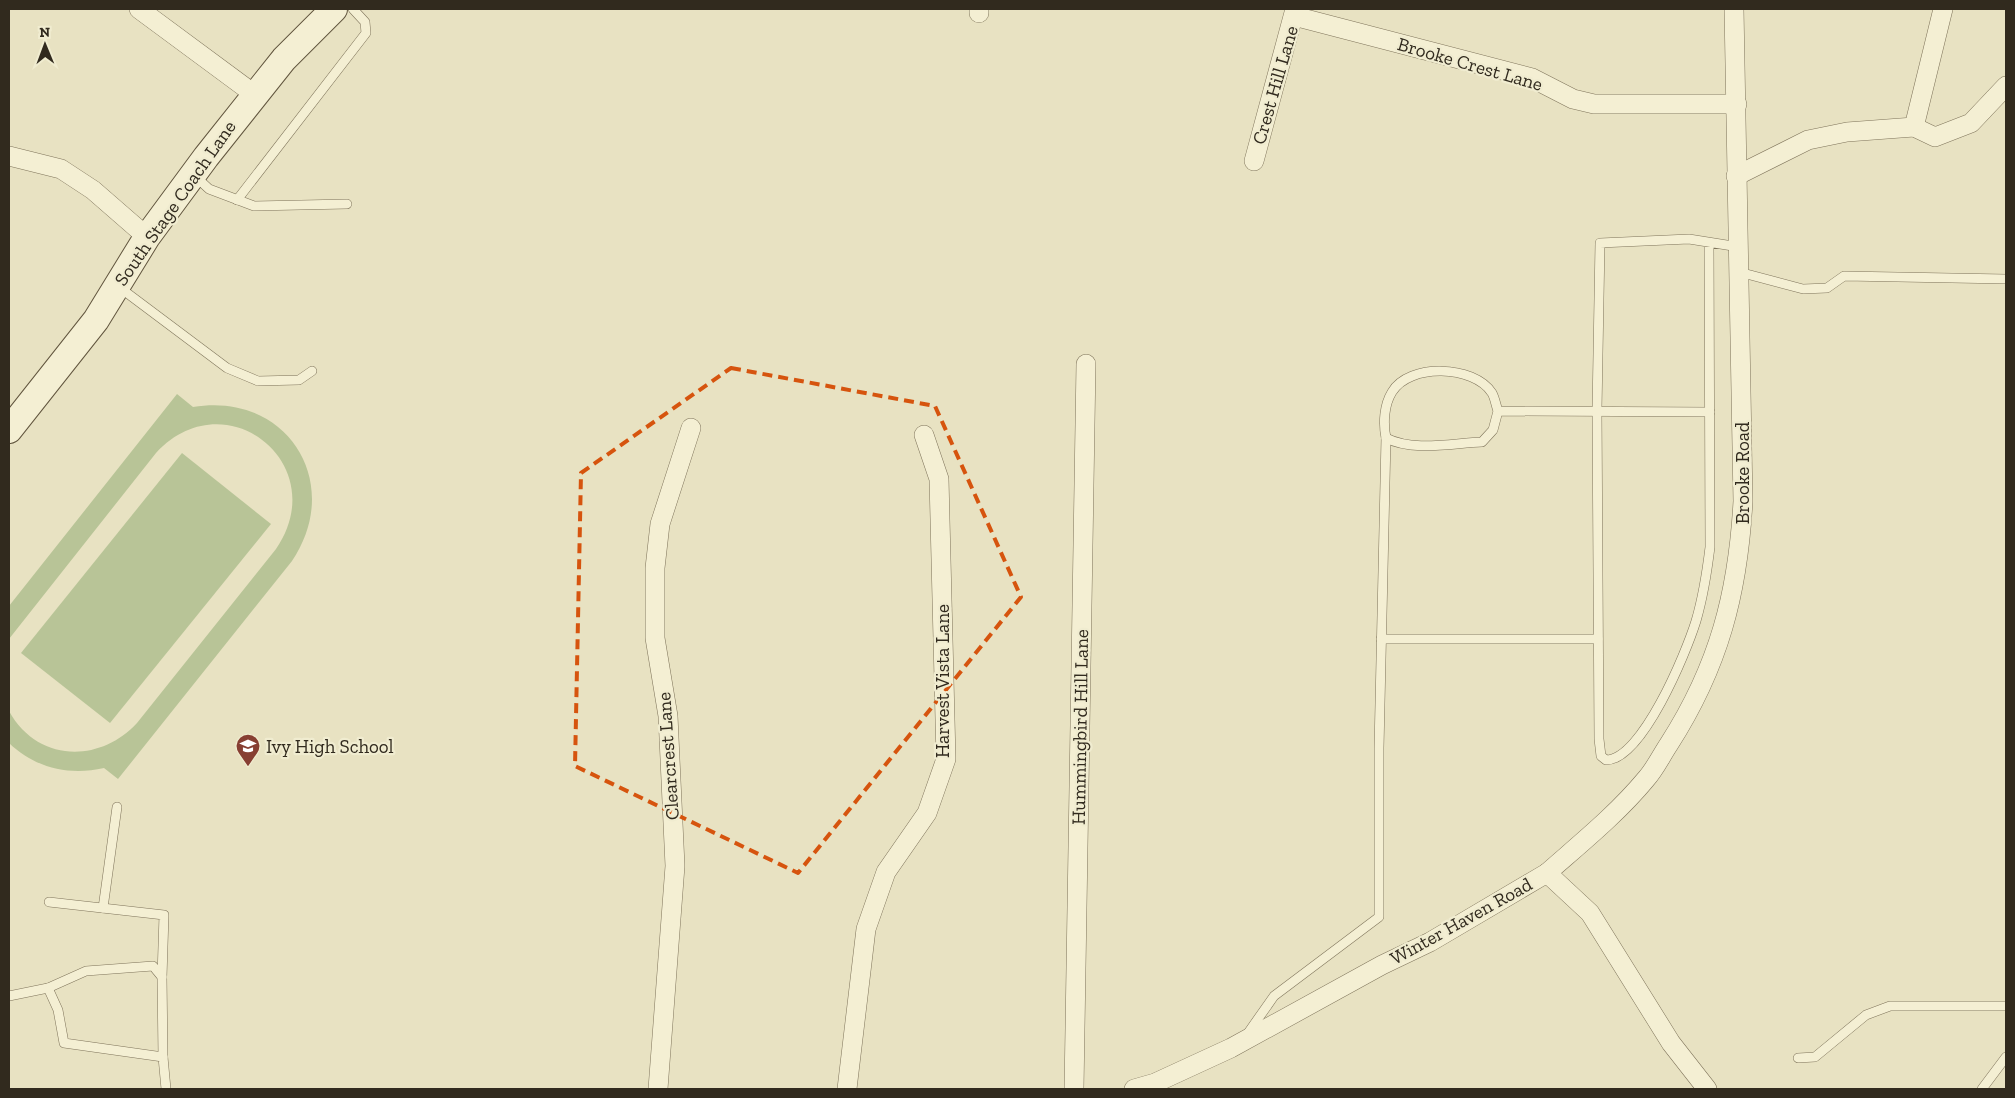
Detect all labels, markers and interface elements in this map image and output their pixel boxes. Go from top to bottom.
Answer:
north arrow [20,20,70,70]
street label: Crest Hill Lane [1247,23,1303,147]
text: N [39,24,51,41]
street label: Brooke Crest Lane [1395,32,1545,96]
street label: South Stage Coach Lane [109,116,241,290]
street label: Brooke Road [1731,421,1754,524]
street label: Harvest Vista Lane [931,604,954,758]
street label: Hummingbird Hill Lane [1067,629,1093,825]
street label: Clearcrest Lane [652,691,684,821]
school or university icon: Ivy High School [235,733,261,767]
place label: Ivy High School [266,735,394,758]
street label: Winter Haven Road [1386,872,1537,970]

